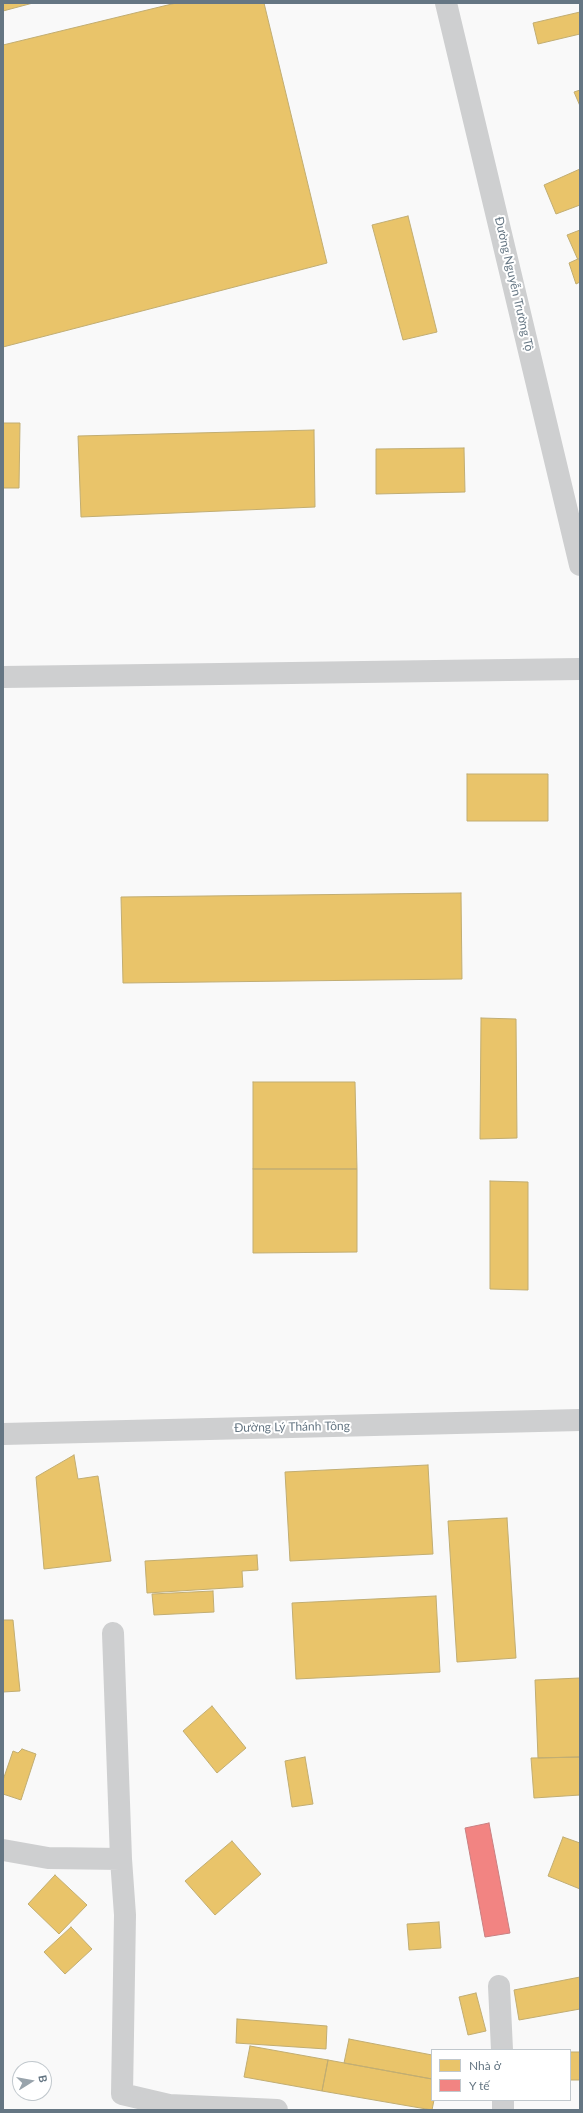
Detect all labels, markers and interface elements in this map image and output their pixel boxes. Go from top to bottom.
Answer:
street label: Đường Nguyễn Trường Tộ [492,215,536,353]
street label: Đường Lý Thánh Tông [234,1419,350,1435]
legend [431,2049,571,2101]
text: Nhà ở [469,2058,501,2073]
north arrow [12,2061,52,2101]
text: B [36,2074,50,2084]
text: Y tế [469,2078,490,2093]

